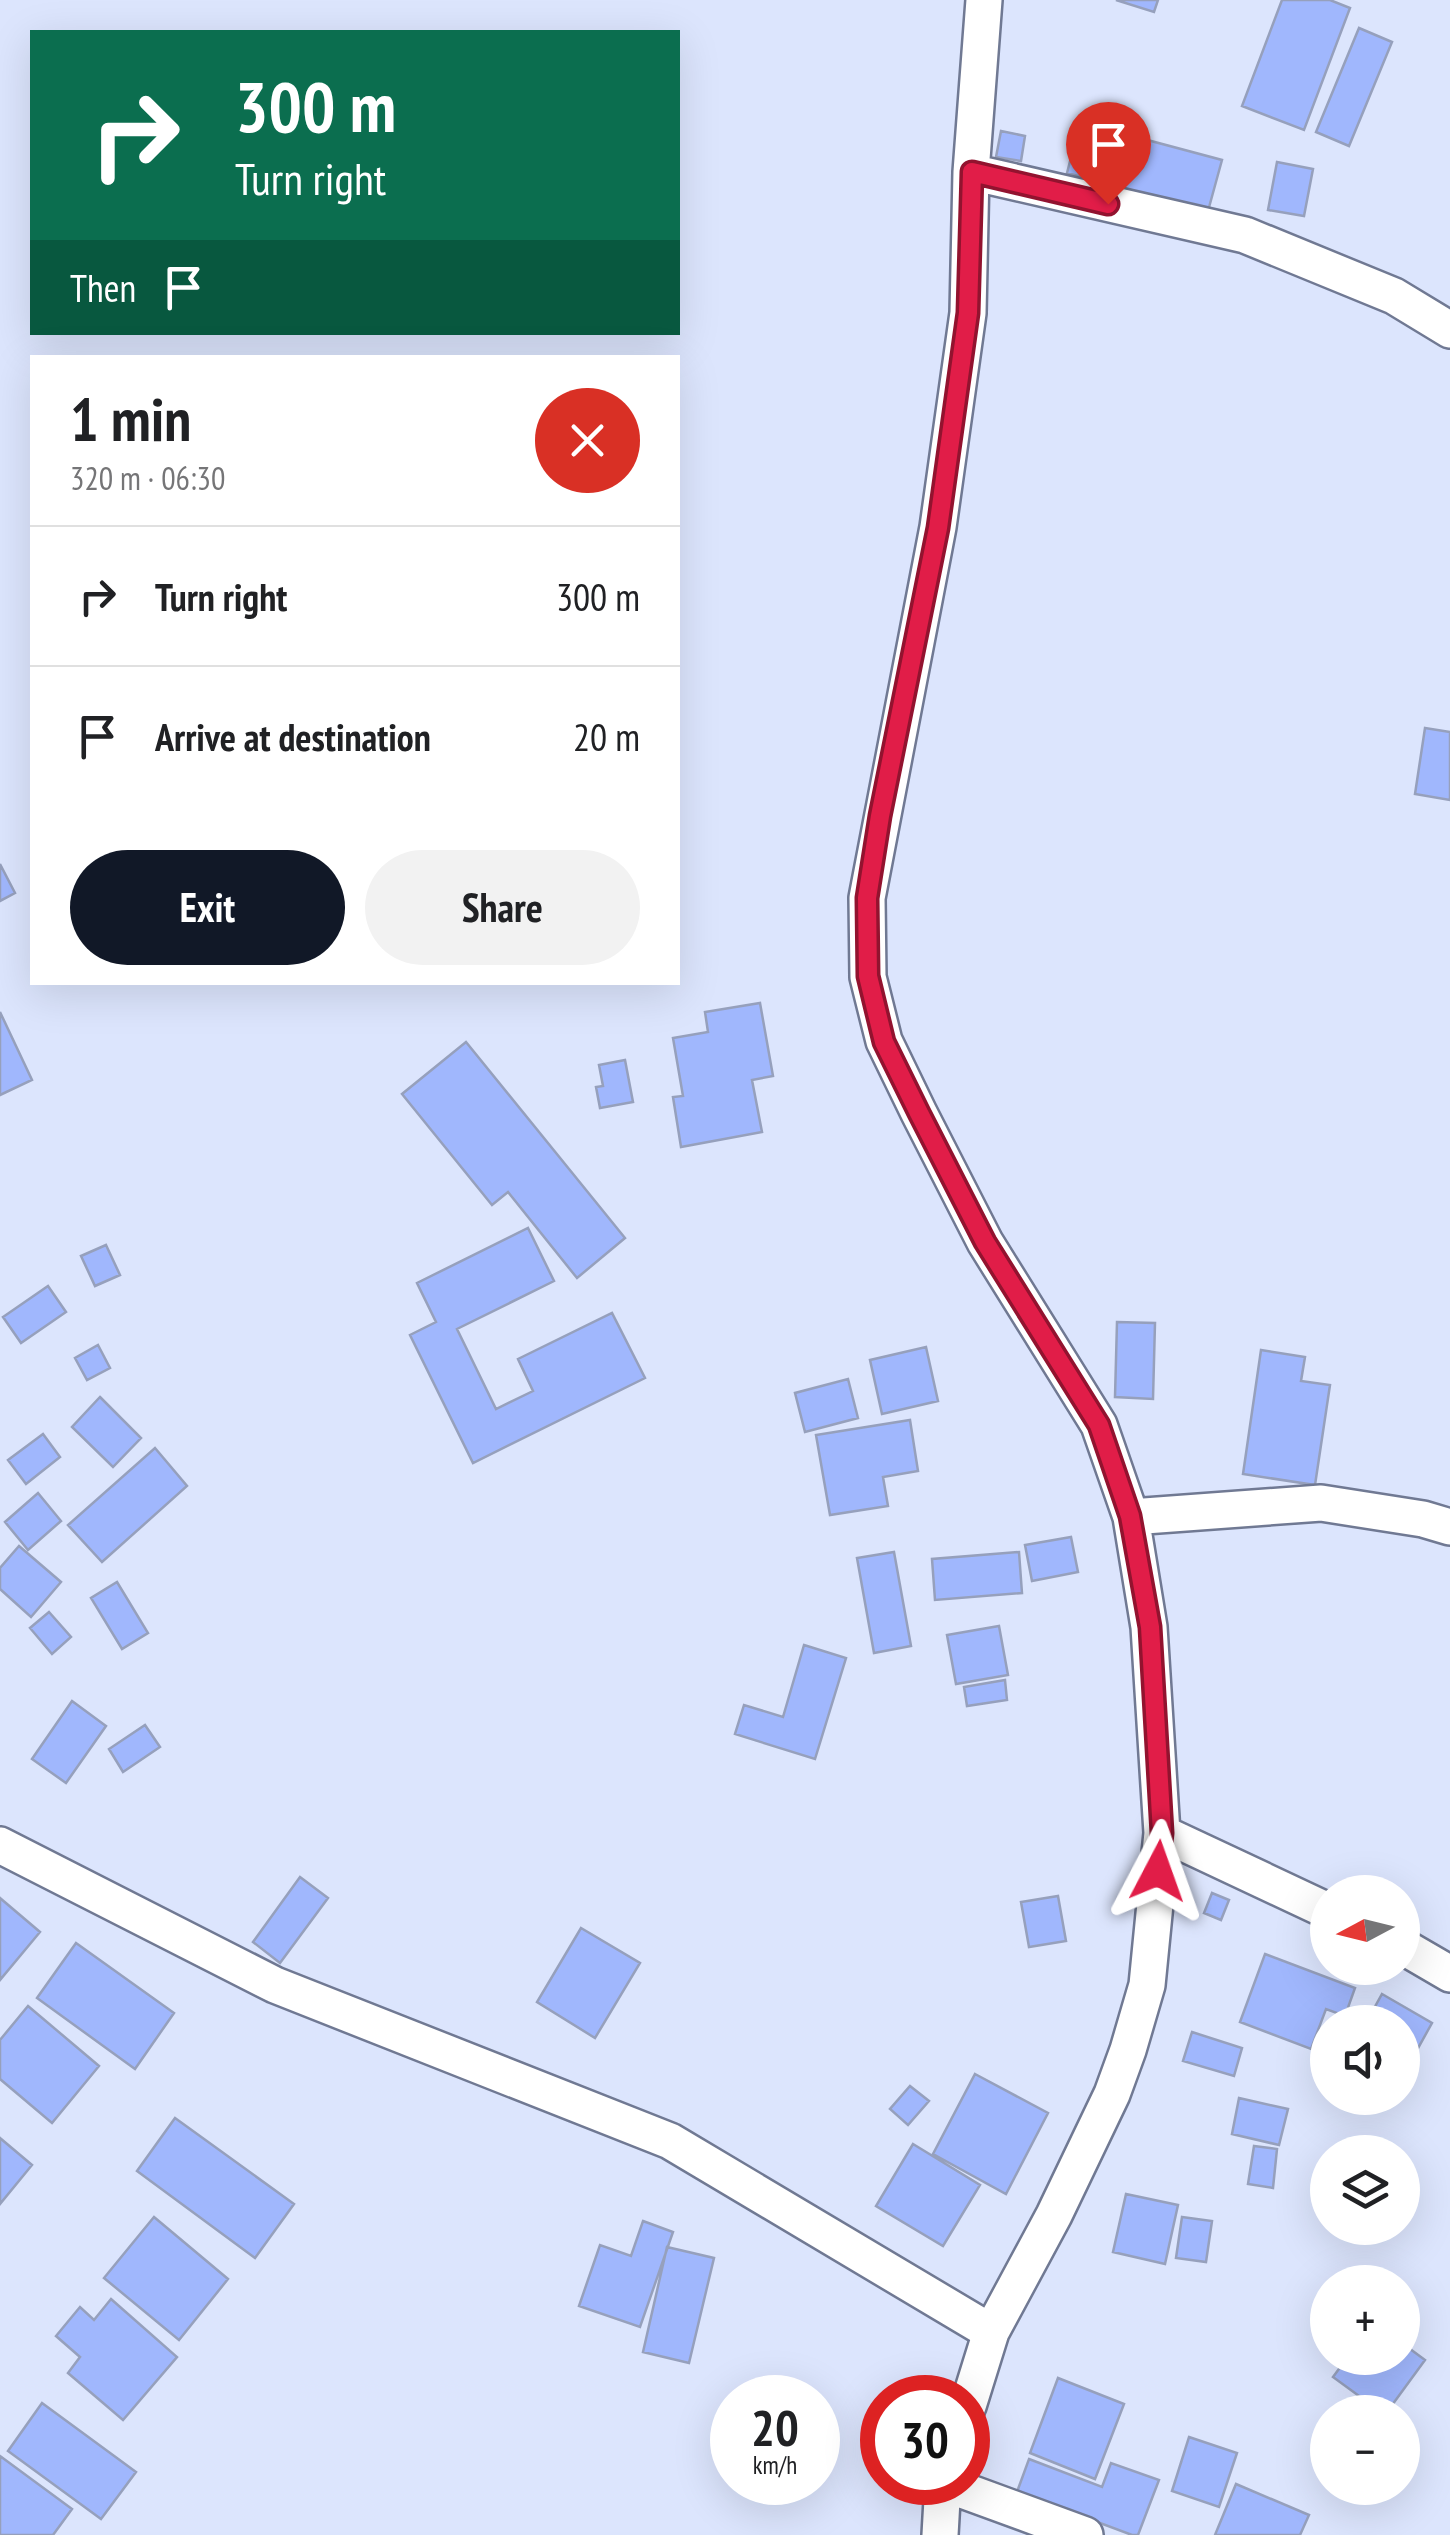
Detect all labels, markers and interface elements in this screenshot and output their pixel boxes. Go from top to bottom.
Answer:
text: 300 m [235,61,396,151]
icon: right [70,70,200,200]
pin [1066,102,1151,205]
icon: arrive [1081,117,1136,172]
text: Turn right [235,149,386,207]
icon: arrive [156,260,211,315]
text: Then [70,263,136,312]
text: 1 min [70,380,191,458]
button: close [535,388,640,493]
text: 320 m · 06:30 [70,457,225,499]
icon: right [70,569,125,624]
text: Turn right [155,572,287,621]
text: 300 m [556,572,640,621]
icon: arrive [70,709,125,764]
text: Arrive at destination [155,712,431,761]
text: 20 m [573,712,640,761]
button: Exit [70,850,345,965]
button: Share [365,850,640,965]
position arrow [1106,1819,1210,1923]
north arrow [1310,1875,1420,1985]
map controls [1310,1875,1420,2505]
button: sound [1310,2005,1420,2115]
button: layers [1310,2135,1420,2245]
button: + [1310,2265,1420,2375]
speed limit sign: 30 [860,2375,990,2505]
text: 20 [751,2395,799,2460]
button: − [1310,2395,1420,2505]
text: km/h [753,2449,797,2481]

